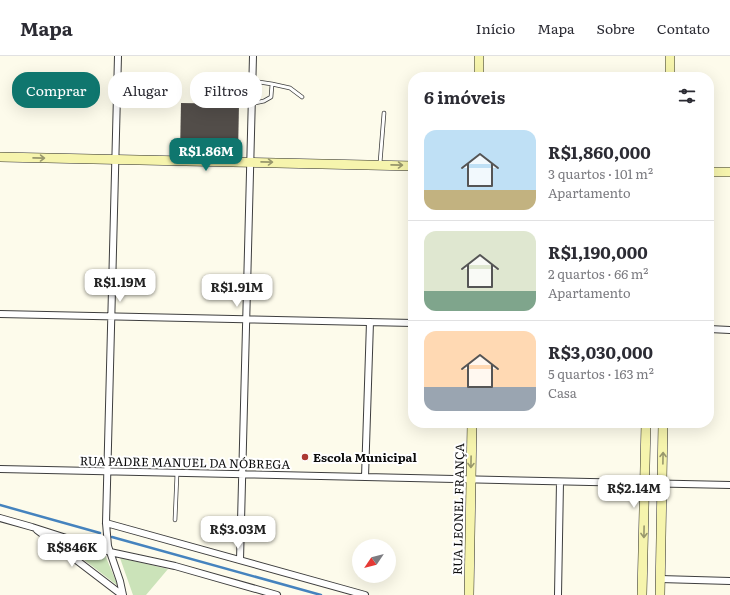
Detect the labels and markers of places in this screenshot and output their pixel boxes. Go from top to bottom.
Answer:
pin: R$1.86M [169,138,243,172]
pin: R$1.19M [83,269,157,303]
pin: R$1.91M [200,274,274,308]
place label: Escola Municipal [313,448,418,466]
marker: Escola Municipal [300,452,310,462]
pin: R$2.14M [597,475,671,509]
pin: R$3.03M [201,516,275,550]
pin: R$846K [39,534,105,568]

